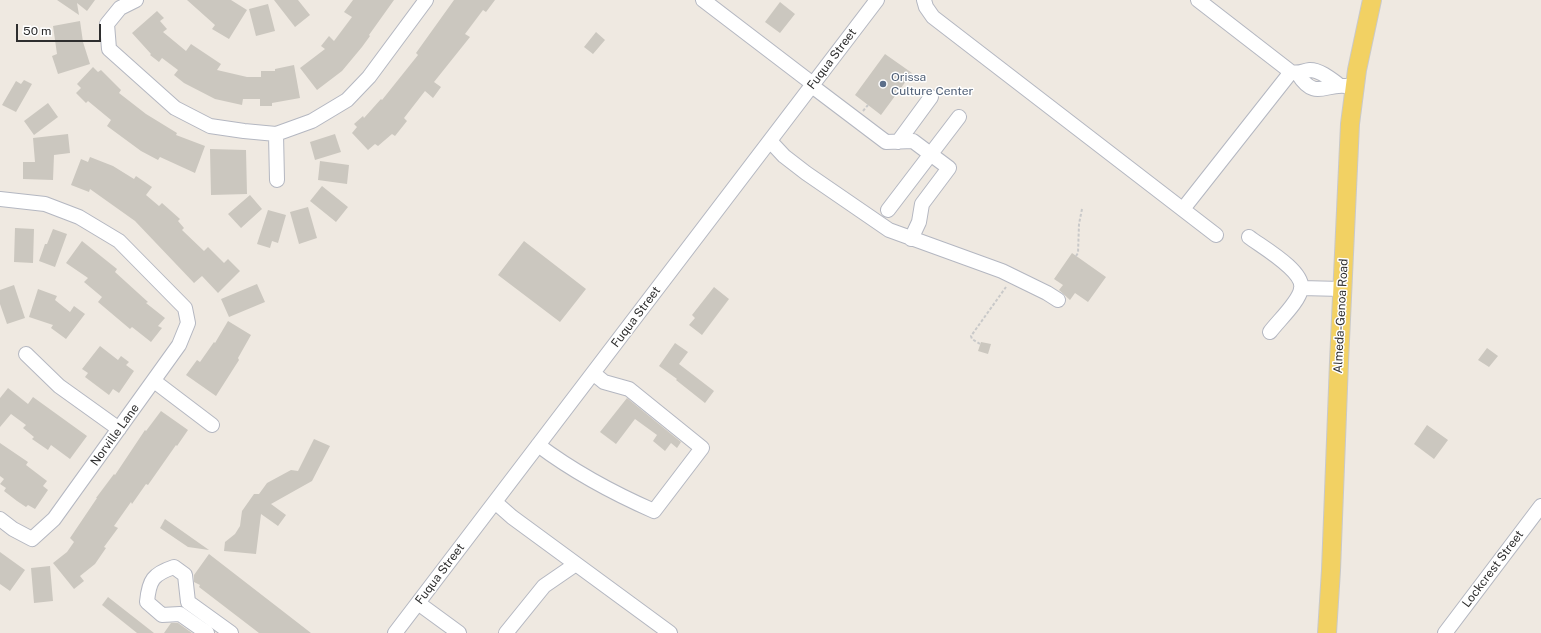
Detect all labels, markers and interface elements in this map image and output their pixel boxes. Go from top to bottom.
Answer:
scale bar [18,16,103,42]
text: 50 m [23,24,51,38]
street label: Fuqua Street [804,26,860,92]
place label: Orissa Culture Center [891,70,973,98]
marker: Orissa Culture Center [878,79,888,89]
street label: Almeda-Genoa Road [1331,258,1351,374]
street label: Fuqua Street [608,284,664,350]
street label: Norville Lane [88,401,142,469]
street label: Lockcrest Street [1459,528,1527,610]
street label: Fuqua Street [412,541,468,607]

